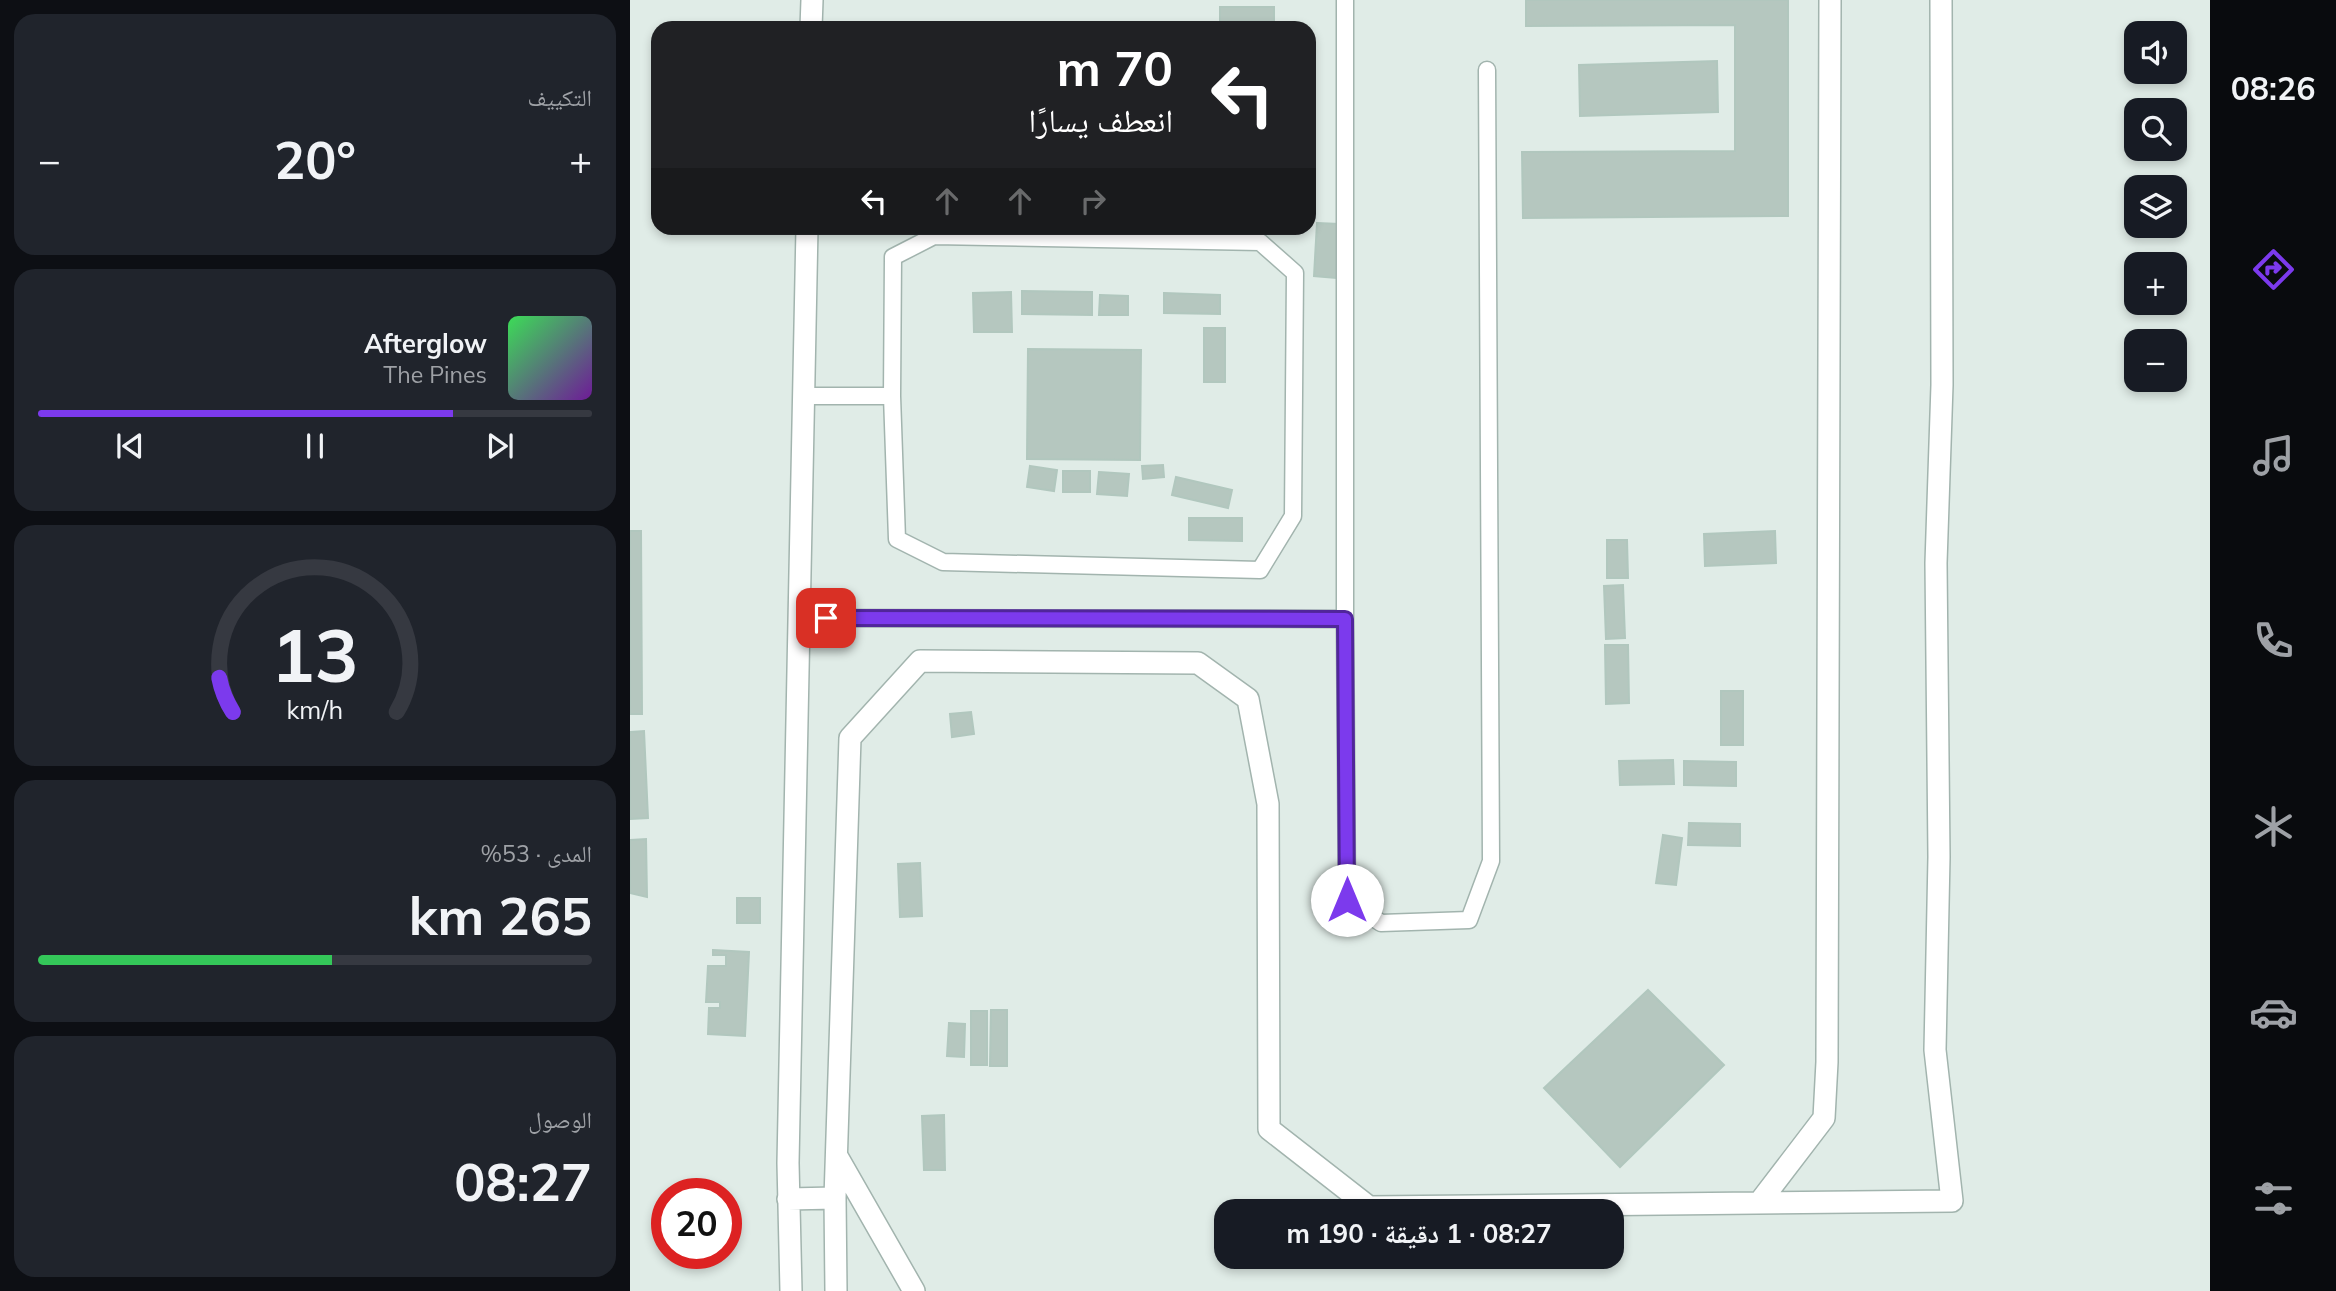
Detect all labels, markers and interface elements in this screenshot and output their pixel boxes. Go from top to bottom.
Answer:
map controls [2124,21,2187,392]
button: sound [2124,21,2187,84]
text: 70 m [1057,37,1173,98]
icon: left [1197,49,1288,140]
text: 08:26 [2231,68,2315,108]
text: التكييف [527,83,592,112]
button: search [2124,98,2187,161]
text: انعطف يسارًا [1028,100,1173,140]
text: 20° [274,127,356,192]
text: − [38,136,61,184]
text: + [569,136,592,184]
button: layers [2124,175,2187,238]
icon: left [855,182,893,220]
icon: ahead [928,182,966,220]
icon: ahead [1001,182,1039,220]
icon: right [1074,182,1112,220]
icon: directions [2249,245,2298,294]
button: + [2124,252,2187,315]
text: Afterglow [364,327,487,360]
button: − [2124,329,2187,392]
text: The Pines [383,360,487,389]
icon: previous [111,427,149,465]
icon: pause [296,427,334,465]
icon: next [481,427,519,465]
icon: music [2249,431,2298,480]
pin [796,588,856,648]
icon: arrive [807,599,845,637]
text: 13 [271,609,359,700]
icon: phone [2249,616,2298,665]
text: km/h [287,693,343,724]
icon: climate [2249,802,2298,851]
text: المدى · 53% [481,839,592,868]
position arrow [1310,863,1384,937]
text: 265 km [409,883,592,948]
icon: car [2249,988,2298,1037]
text: الوصول [528,1105,592,1134]
text: 08:27 [454,1149,592,1214]
icon: filters [2249,1174,2298,1223]
speed limit sign: 20 [651,1178,742,1269]
text: 08:27 · 1 دقيقة · 190 m [1286,1217,1552,1250]

